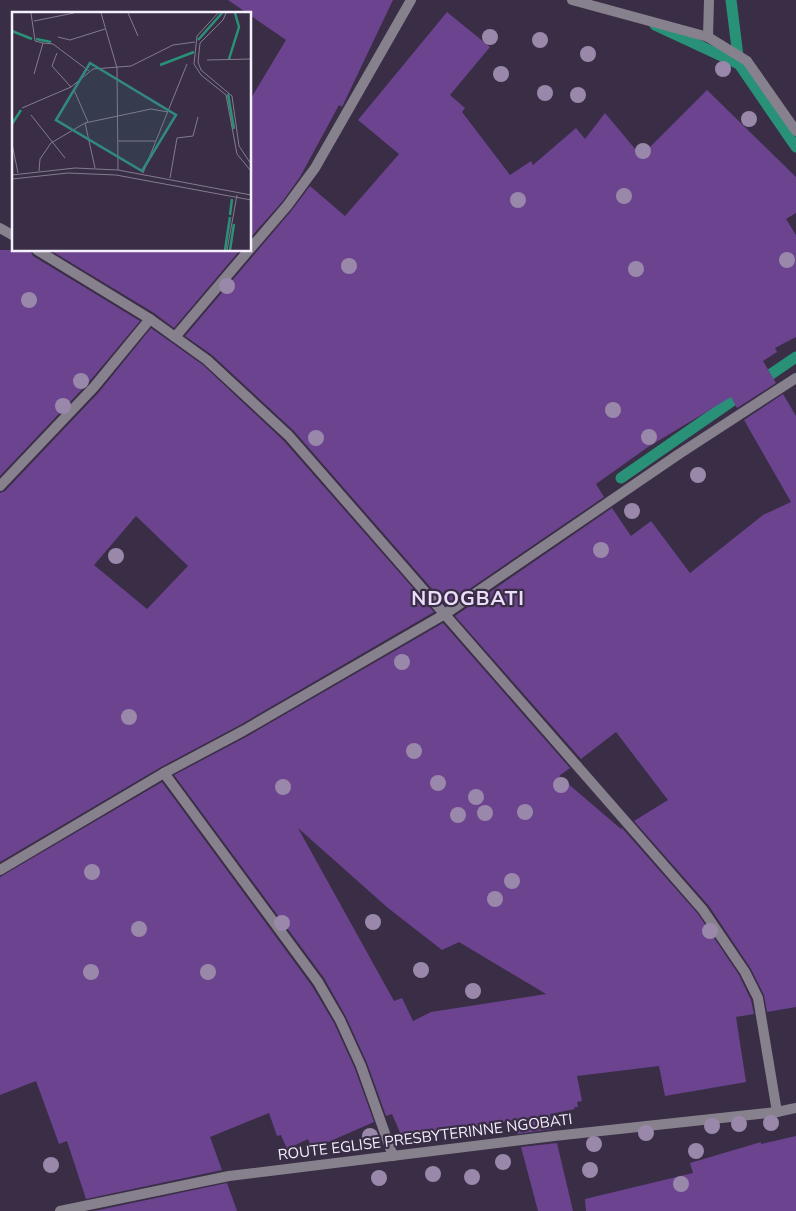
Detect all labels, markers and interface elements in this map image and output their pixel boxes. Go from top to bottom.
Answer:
inset map [12,12,251,251]
district label: NDOGBATI [411,585,525,612]
street label: ROUTE EGLISE PRESBYTERINNE NGOBATI [277,1109,573,1165]

